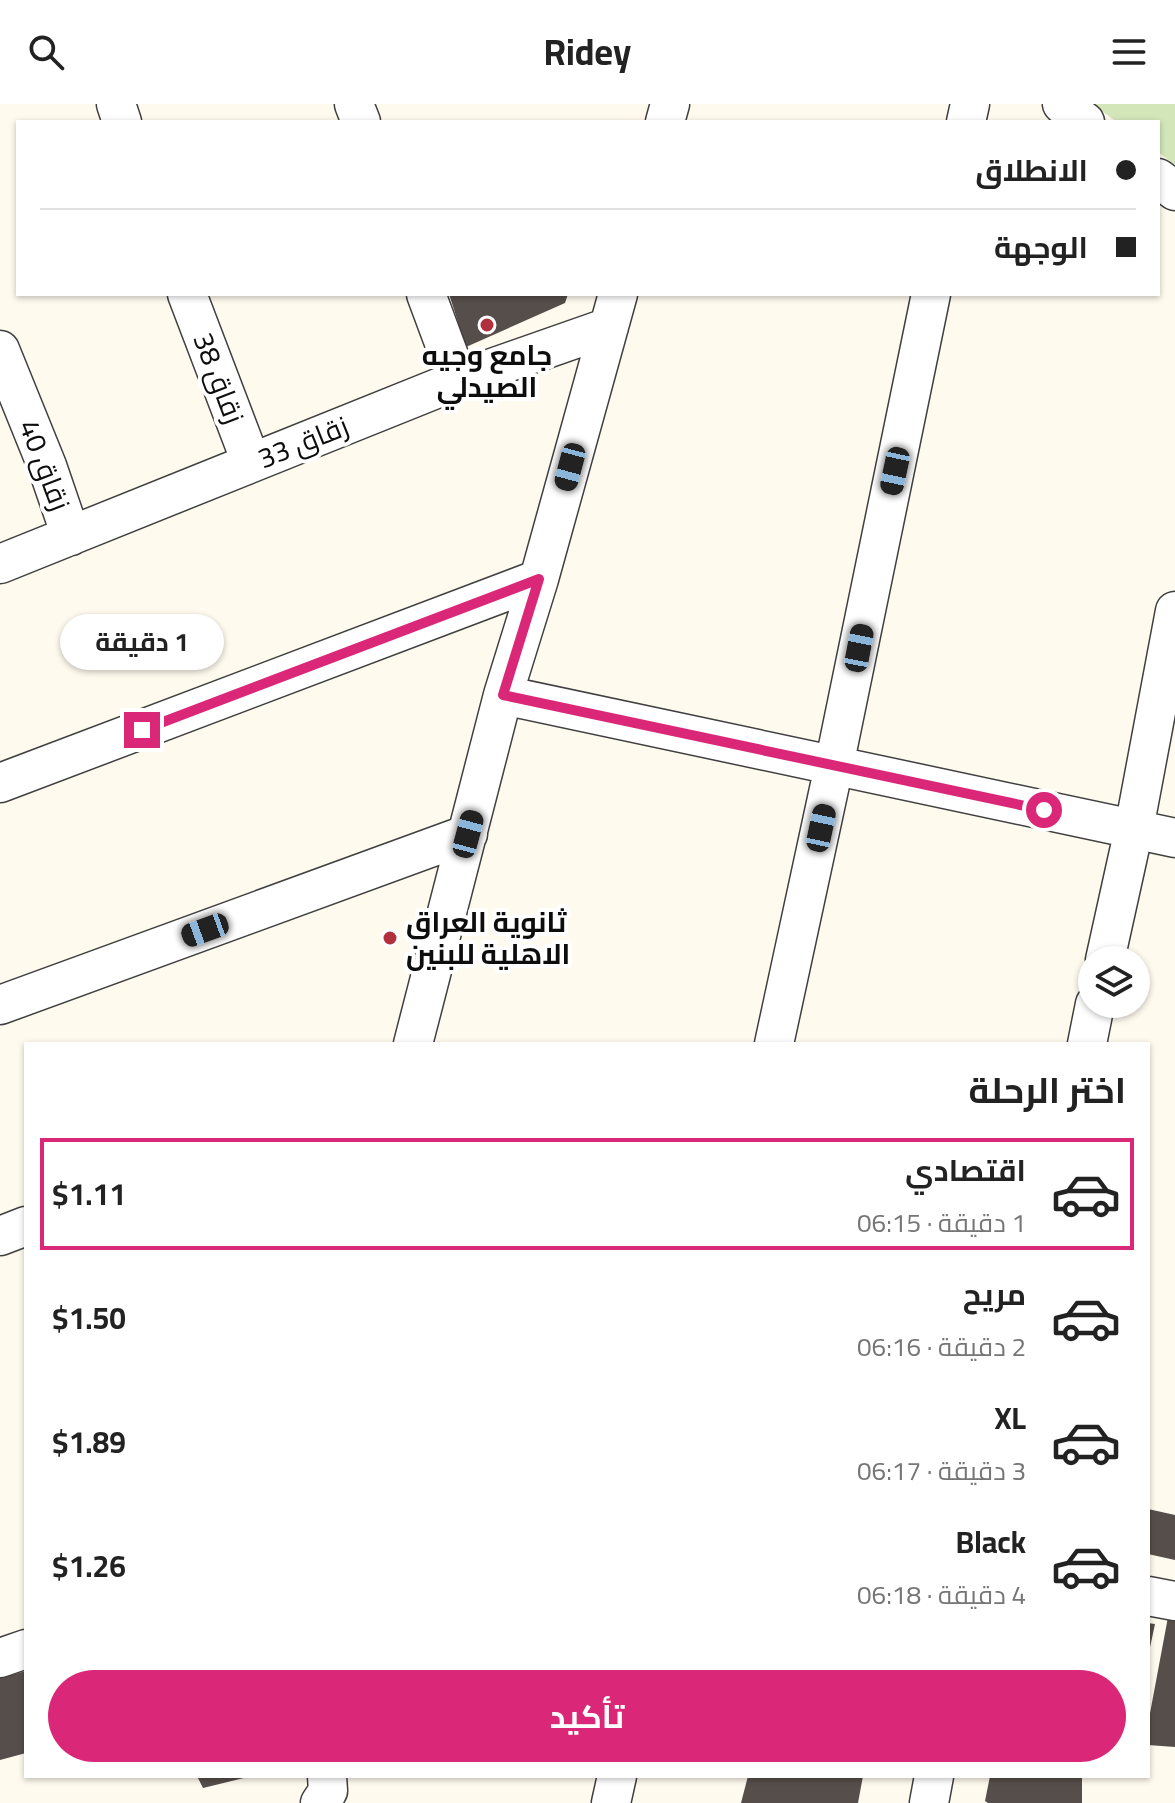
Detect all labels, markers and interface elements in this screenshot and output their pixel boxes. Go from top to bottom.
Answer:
text: Ridey [544,18,631,86]
icon: search [24,30,68,74]
icon: menu [1107,30,1151,74]
text: الانطلاق [975,142,1088,198]
text: الوجهة [994,219,1088,275]
marker: جامع وجيه الصيدلي [478,316,496,334]
street label: زقاق 38 [178,325,260,431]
place label: جامع وجيه الصيدلي [422,329,552,413]
street label: زقاق 33 [250,400,356,484]
street label: زقاق 40 [4,412,86,518]
car [552,441,588,493]
car [878,445,912,497]
callout: 1 دقيقة [60,614,224,670]
text: 1 دقيقة [95,617,189,666]
car [843,622,875,674]
route end [124,712,160,748]
route start [1026,792,1062,828]
car [804,802,838,854]
car [450,808,486,860]
place label: ثانوية العراق الاهلية للبنين [406,896,570,980]
car [178,911,232,949]
marker: ثانوية العراق الاهلية للبنين [381,929,399,947]
map controls [1078,946,1150,1018]
button: layers [1078,946,1150,1018]
text: اختر الرحلة [969,1056,1126,1124]
text: اقتصادي [905,1142,1026,1198]
icon: car [1050,1158,1122,1230]
text: $1.11 [52,1166,126,1222]
text: 1 دقيقة · 06:15 [857,1198,1026,1247]
text: مريح [963,1266,1026,1322]
icon: car [1050,1282,1122,1354]
text: $1.50 [52,1290,126,1346]
text: 2 دقيقة · 06:16 [857,1322,1026,1371]
text: XL [995,1390,1026,1446]
icon: car [1050,1406,1122,1478]
text: $1.89 [52,1414,126,1470]
text: 3 دقيقة · 06:17 [857,1446,1026,1495]
text: Black [956,1514,1026,1570]
icon: car [1050,1530,1122,1602]
text: $1.26 [52,1538,126,1594]
text: 4 دقيقة · 06:18 [857,1570,1026,1619]
button: تأكيد [48,1670,1126,1762]

